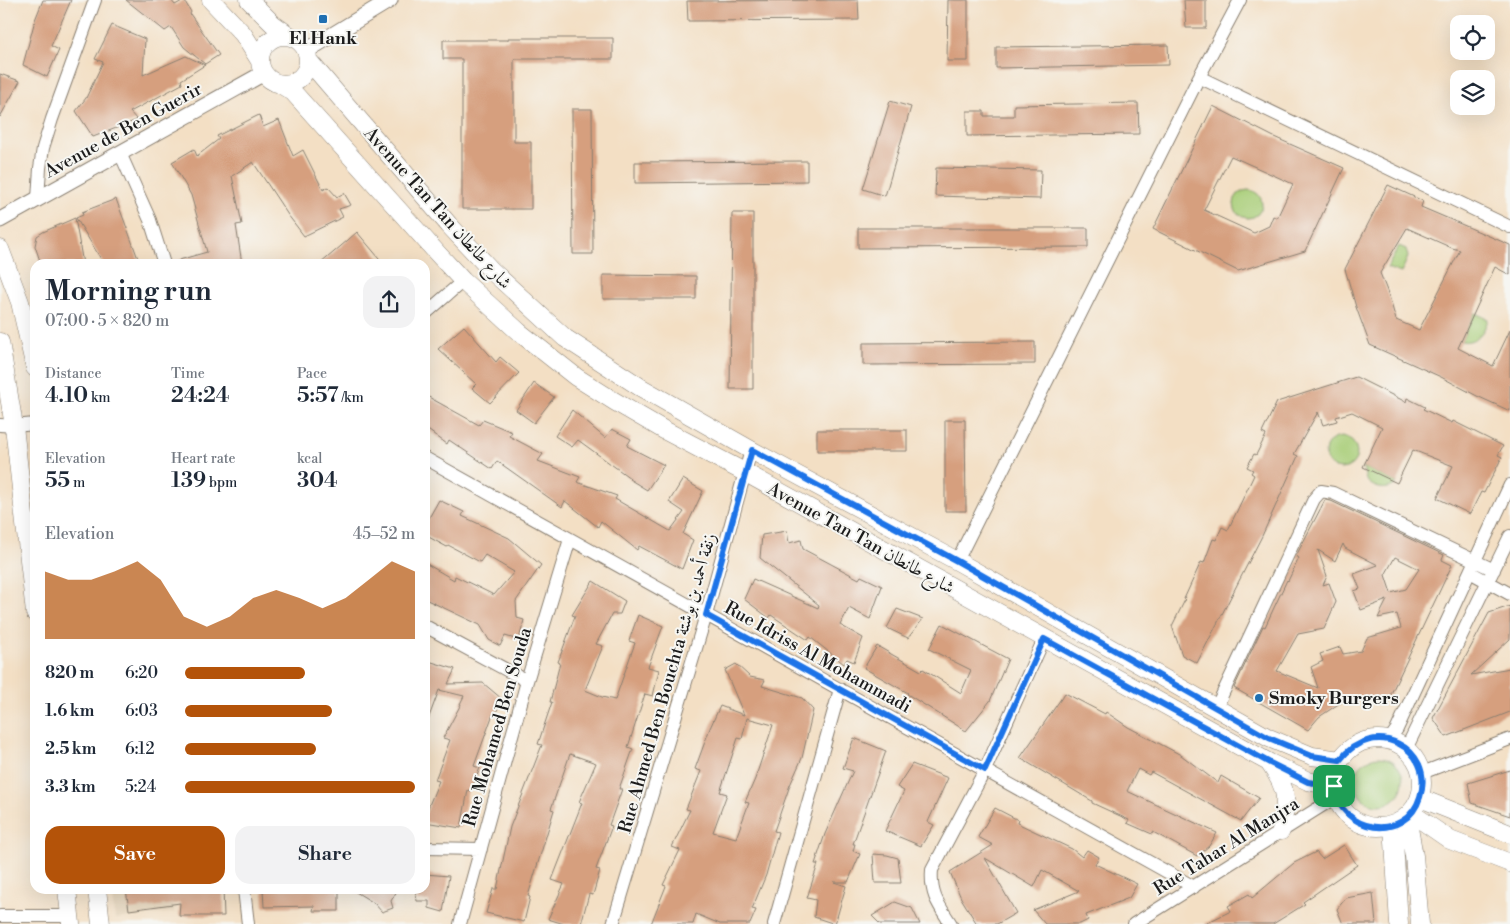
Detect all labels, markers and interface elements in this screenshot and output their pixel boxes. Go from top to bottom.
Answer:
marker: El Hank [317,13,329,25]
map controls [1450,15,1495,115]
button: locate [1450,15,1495,60]
place label: El Hank [289,27,358,50]
button: layers [1450,70,1495,115]
street label: Avenue de Ben Guerir [40,77,206,184]
street label: Avenue Tan Tan شارع طانطان [356,122,517,296]
text: Morning run [45,274,212,309]
button: share [363,276,415,328]
text: 07:00 · 5 × 820 m [45,311,169,331]
text: Distance [45,365,102,383]
text: Time [171,365,205,383]
text: Pace [297,365,327,383]
text: 4.10 [45,383,88,409]
text: 24:24 [171,383,229,409]
text: 5:57 [297,383,339,409]
text: km [88,389,111,407]
text: /km [339,389,364,407]
text: Elevation [45,450,106,468]
text: Heart rate [171,450,236,468]
text: kcal [297,450,322,468]
text: 55 [45,468,70,494]
text: 139 [171,468,206,494]
text: 304 [297,468,338,494]
text: m [70,474,85,492]
text: bpm [206,474,237,492]
street label: Avenue Tan Tan شارع طانطان [761,477,958,602]
text: Elevation [45,524,114,544]
text: 45–52 m [353,524,415,544]
street label: Rue Ahmed Ben Bouchta زنقة أحمد بن بوشتة [612,530,721,836]
street label: Rue Idriss Al Mohammadi [720,596,915,718]
street label: Rue Mohamed Ben Souda [458,624,537,829]
text: 820 m [45,663,94,683]
text: 6:20 [125,663,158,683]
place label: Smoky Burgers [1269,687,1399,710]
marker: Smoky Burgers [1253,692,1265,704]
text: 1.6 km [45,701,94,721]
text: 6:03 [125,701,158,721]
text: 2.5 km [45,739,96,759]
text: 6:12 [125,739,155,759]
pin [1313,765,1355,807]
icon: arrive [1320,772,1348,800]
text: 3.3 km [45,777,96,797]
text: 5:24 [125,777,156,797]
street label: Rue Tahar Al Manjra [1149,792,1304,901]
button: Save [45,826,225,884]
button: Share [235,826,415,884]

